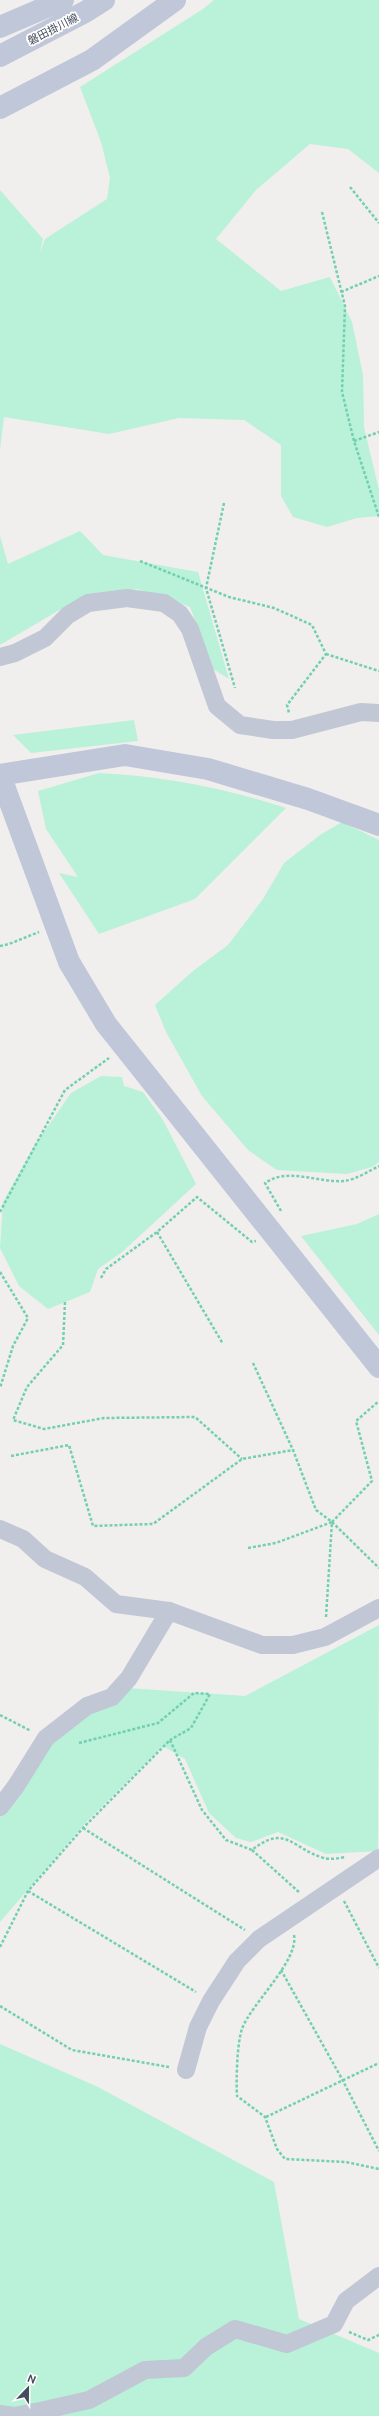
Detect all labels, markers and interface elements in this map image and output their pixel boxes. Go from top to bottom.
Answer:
street label: 磐田掛川線 [26,11,80,47]
north arrow [8,2368,48,2408]
text: N [26,2372,38,2386]

